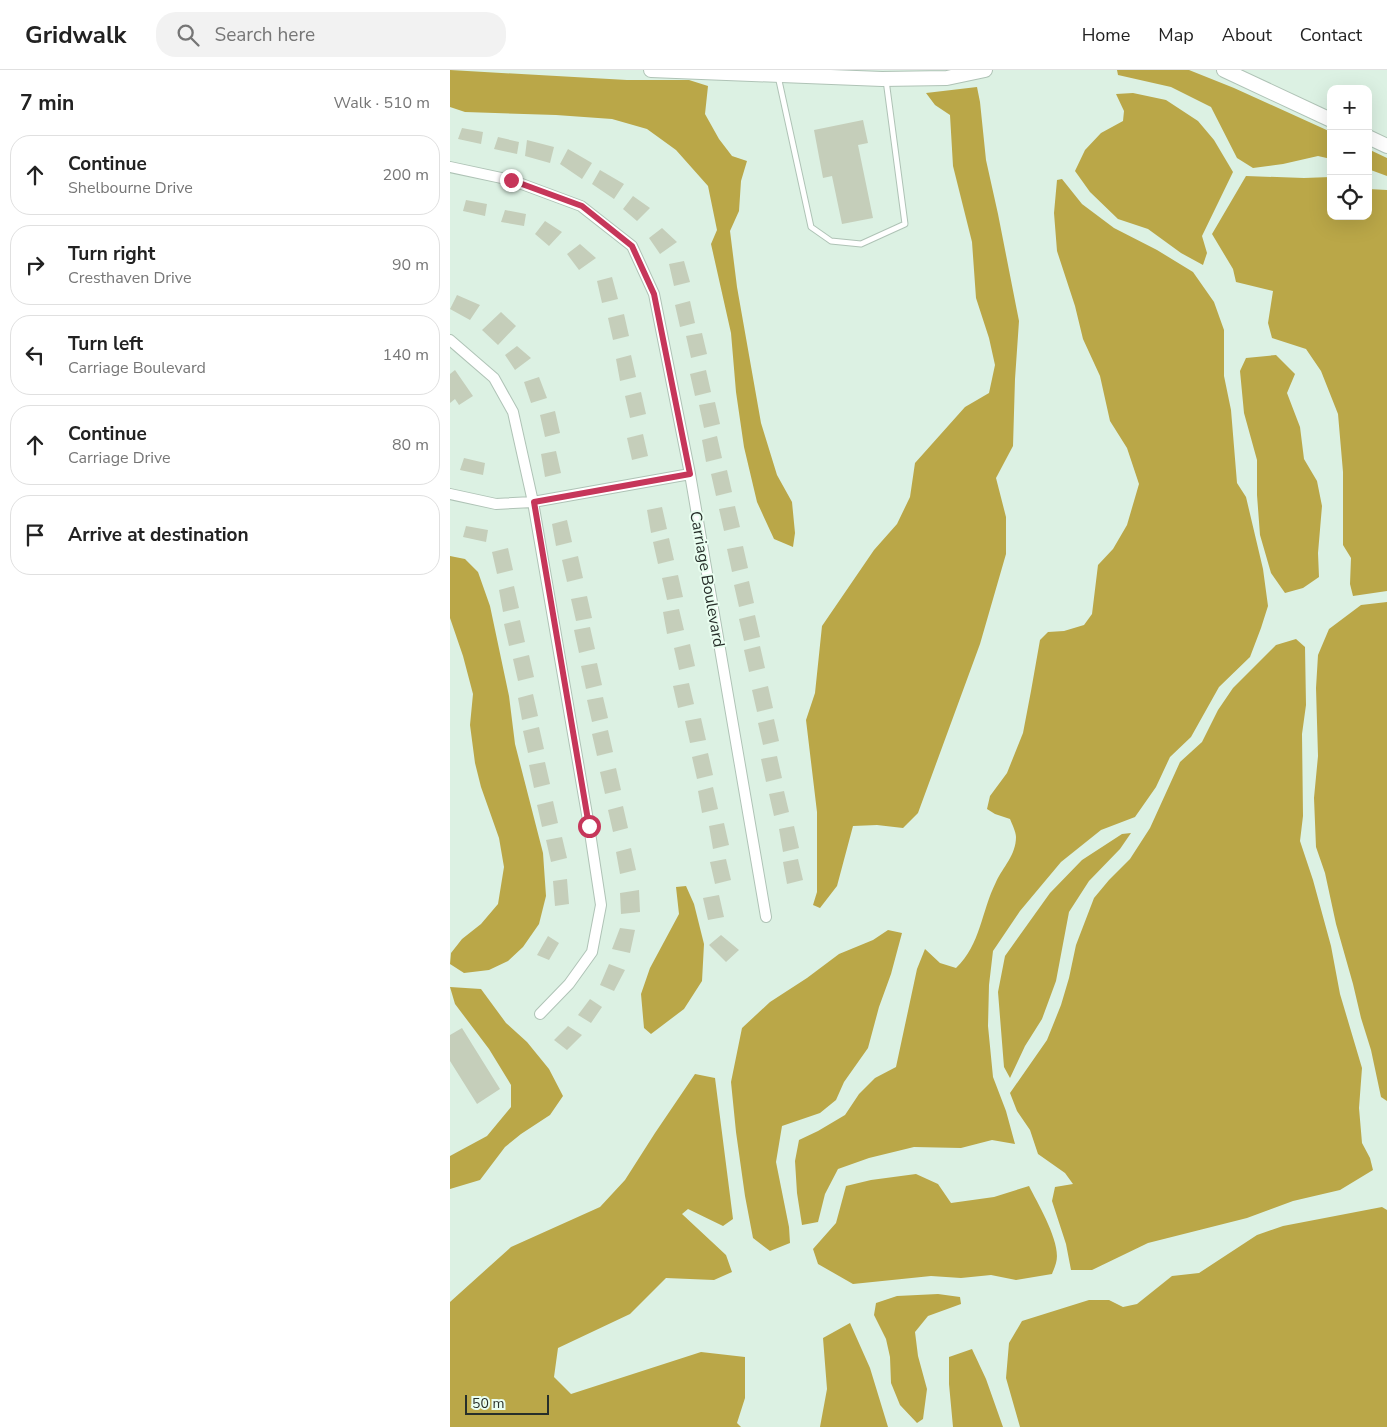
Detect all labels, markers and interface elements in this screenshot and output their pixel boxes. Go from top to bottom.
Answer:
search box [156,12,506,57]
text: Gridwalk [25,19,126,51]
icon: search [174,21,202,49]
text: Search here [214,22,315,48]
text: Home [1082,23,1130,47]
text: Map [1158,23,1194,47]
text: About [1222,23,1272,47]
text: Contact [1300,23,1362,47]
map controls [1327,85,1372,220]
button: + [1327,85,1372,130]
text: 7 min [20,89,74,117]
text: Walk · 510 m [334,92,430,114]
button: − [1327,130,1372,175]
text: Continue [68,151,147,177]
icon: ahead [21,161,49,189]
text: 200 m [382,164,429,186]
route end [500,169,523,192]
button: locate [1327,175,1372,220]
text: Shelbourne Drive [68,177,193,199]
text: Turn right [68,241,155,267]
icon: right [21,251,49,279]
text: 90 m [392,254,429,276]
text: Cresthaven Drive [68,267,191,289]
text: Turn left [68,331,143,357]
icon: left [21,341,49,369]
text: 140 m [382,344,429,366]
text: Carriage Boulevard [68,357,206,379]
text: Continue [68,421,147,447]
icon: ahead [21,431,49,459]
text: 80 m [392,434,429,456]
text: Carriage Drive [68,447,171,469]
street label: Carriage Boulevard [684,509,730,649]
icon: arrive [21,521,49,549]
text: Arrive at destination [68,522,249,548]
route start [578,815,601,838]
scale bar [465,1392,549,1415]
text: 50 m [472,1394,504,1413]

